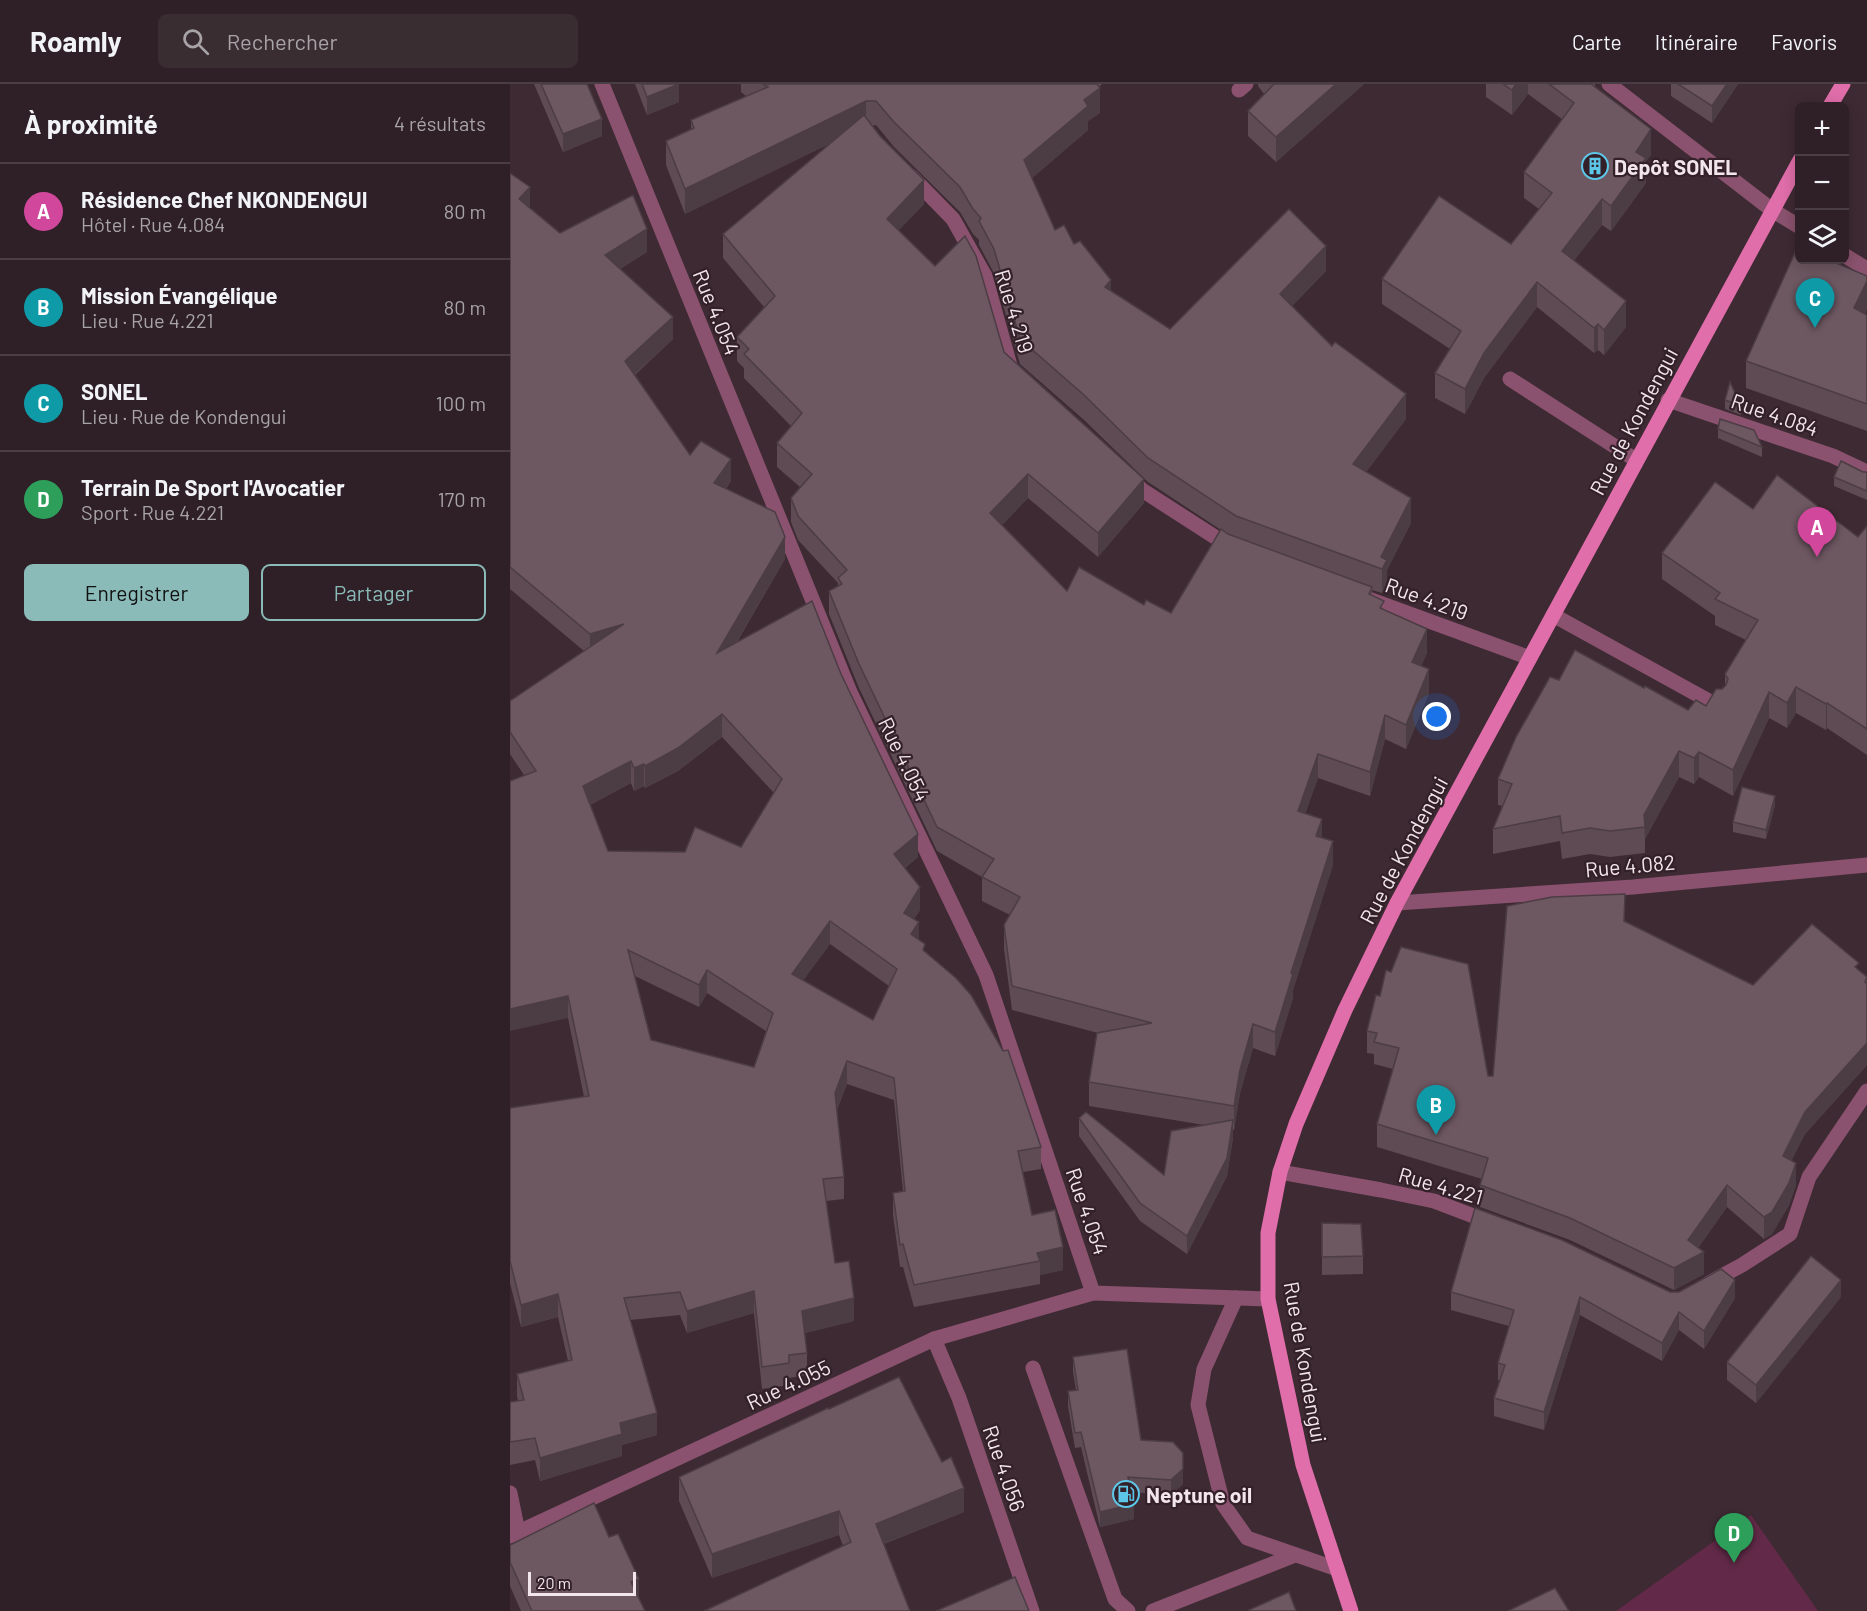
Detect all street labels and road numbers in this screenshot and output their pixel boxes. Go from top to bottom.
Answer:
street label: Rue 4.054 [688,265,746,359]
street label: Rue 4.219 [990,266,1040,356]
street label: Rue de Kondengui [1584,343,1682,499]
street label: Rue 4.084 [1728,387,1822,441]
street label: Rue 4.219 [1382,572,1472,624]
street label: Rue 4.054 [874,713,936,805]
street label: Rue de Kondengui [1354,772,1452,928]
street label: Rue 4.082 [1584,849,1676,881]
street label: Rue 4.221 [1396,1161,1486,1209]
street label: Rue 4.054 [1061,1164,1115,1258]
street label: Rue de Kondengui [1280,1279,1332,1445]
street label: Rue 4.055 [742,1354,834,1414]
street label: Rue 4.056 [979,1422,1031,1514]

